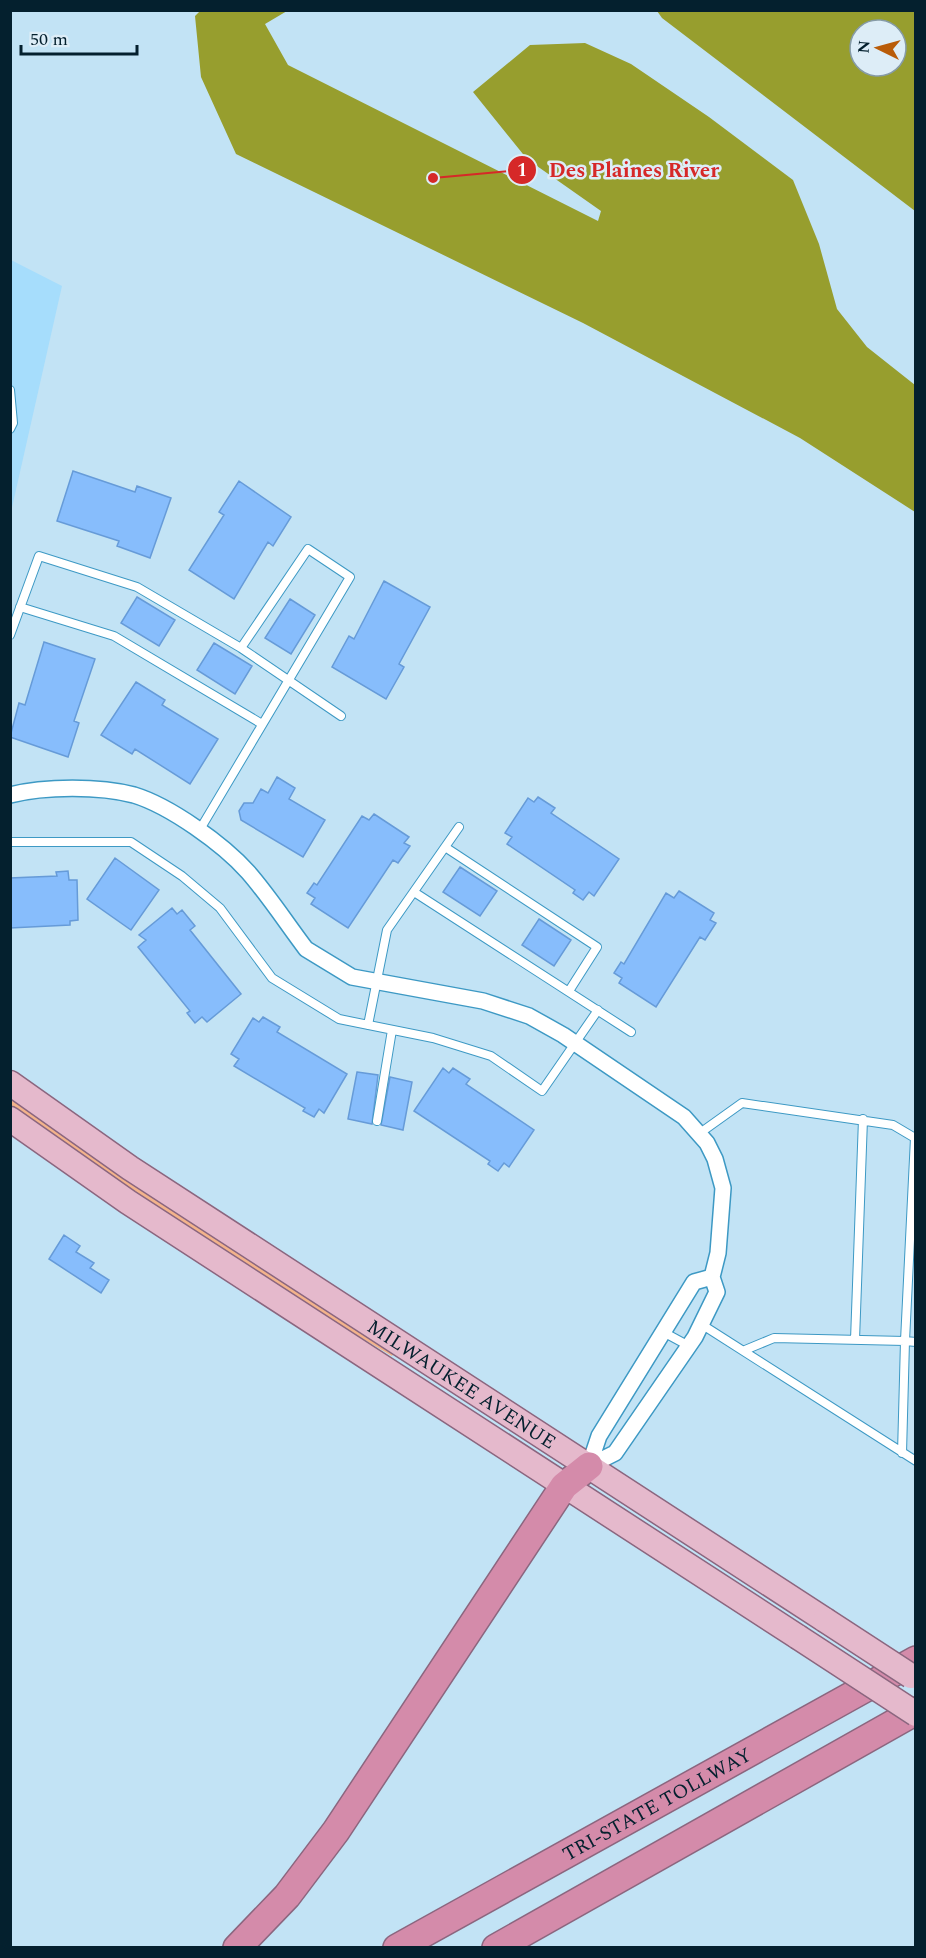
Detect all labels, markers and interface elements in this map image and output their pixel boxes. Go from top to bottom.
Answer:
scale bar [21,18,136,56]
north arrow [848,18,908,78]
text: 50 m [30,26,68,53]
text: N [852,39,877,54]
callout: Des Plaines River [507,151,731,190]
text: Des Plaines River [549,155,719,187]
text: 1 [517,157,527,184]
street label: MILWAUKEE AVENUE [361,1312,562,1457]
street label: TRI-STATE TOLLWAY [557,1740,757,1869]

